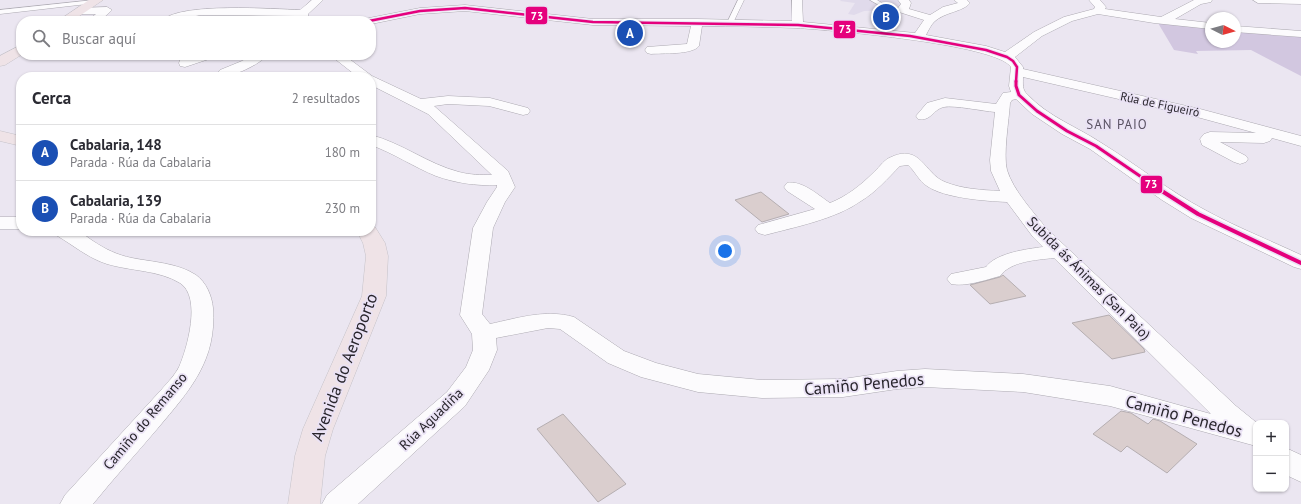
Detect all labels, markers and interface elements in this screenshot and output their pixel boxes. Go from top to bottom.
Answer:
pin: B [873,2,899,32]
line badge: 73 [525,6,548,25]
text: 73 [531,9,543,23]
north arrow [1205,12,1241,48]
search box [16,16,376,60]
pin: A [617,18,643,48]
line badge: 73 [833,20,856,39]
text: 73 [839,22,851,36]
icon: search [30,27,52,49]
text: Buscar aquí [62,29,136,48]
text: Cerca [32,87,71,109]
street label: Rúa de Figueiró [1119,88,1201,120]
text: 2 resultados [292,90,360,107]
district label: SAN PAIO [1086,116,1148,133]
text: Cabalaria, 148 [70,135,162,154]
text: A [41,144,49,161]
text: 180 m [325,144,360,161]
text: Parada · Rúa da Cabalaria [70,154,211,171]
line badge: 73 [1140,175,1163,194]
text: 73 [1145,177,1157,191]
text: Cabalaria, 139 [70,191,162,210]
text: B [41,200,49,217]
text: 230 m [325,200,360,217]
text: Parada · Rúa da Cabalaria [70,210,211,227]
street label: Subida ás Ánimas (San Paio) [1024,213,1155,344]
your location [715,241,735,261]
street label: Avenida do Aeroporto [306,290,382,444]
street label: Camiño Penedos [803,368,925,400]
street label: Camiño do Remanso [99,369,191,473]
street label: Rúa Aguadiña [395,384,467,454]
street label: Camiño Penedos [1123,390,1245,442]
map controls [1253,420,1289,492]
button: + [1253,420,1289,456]
button: − [1253,456,1289,492]

